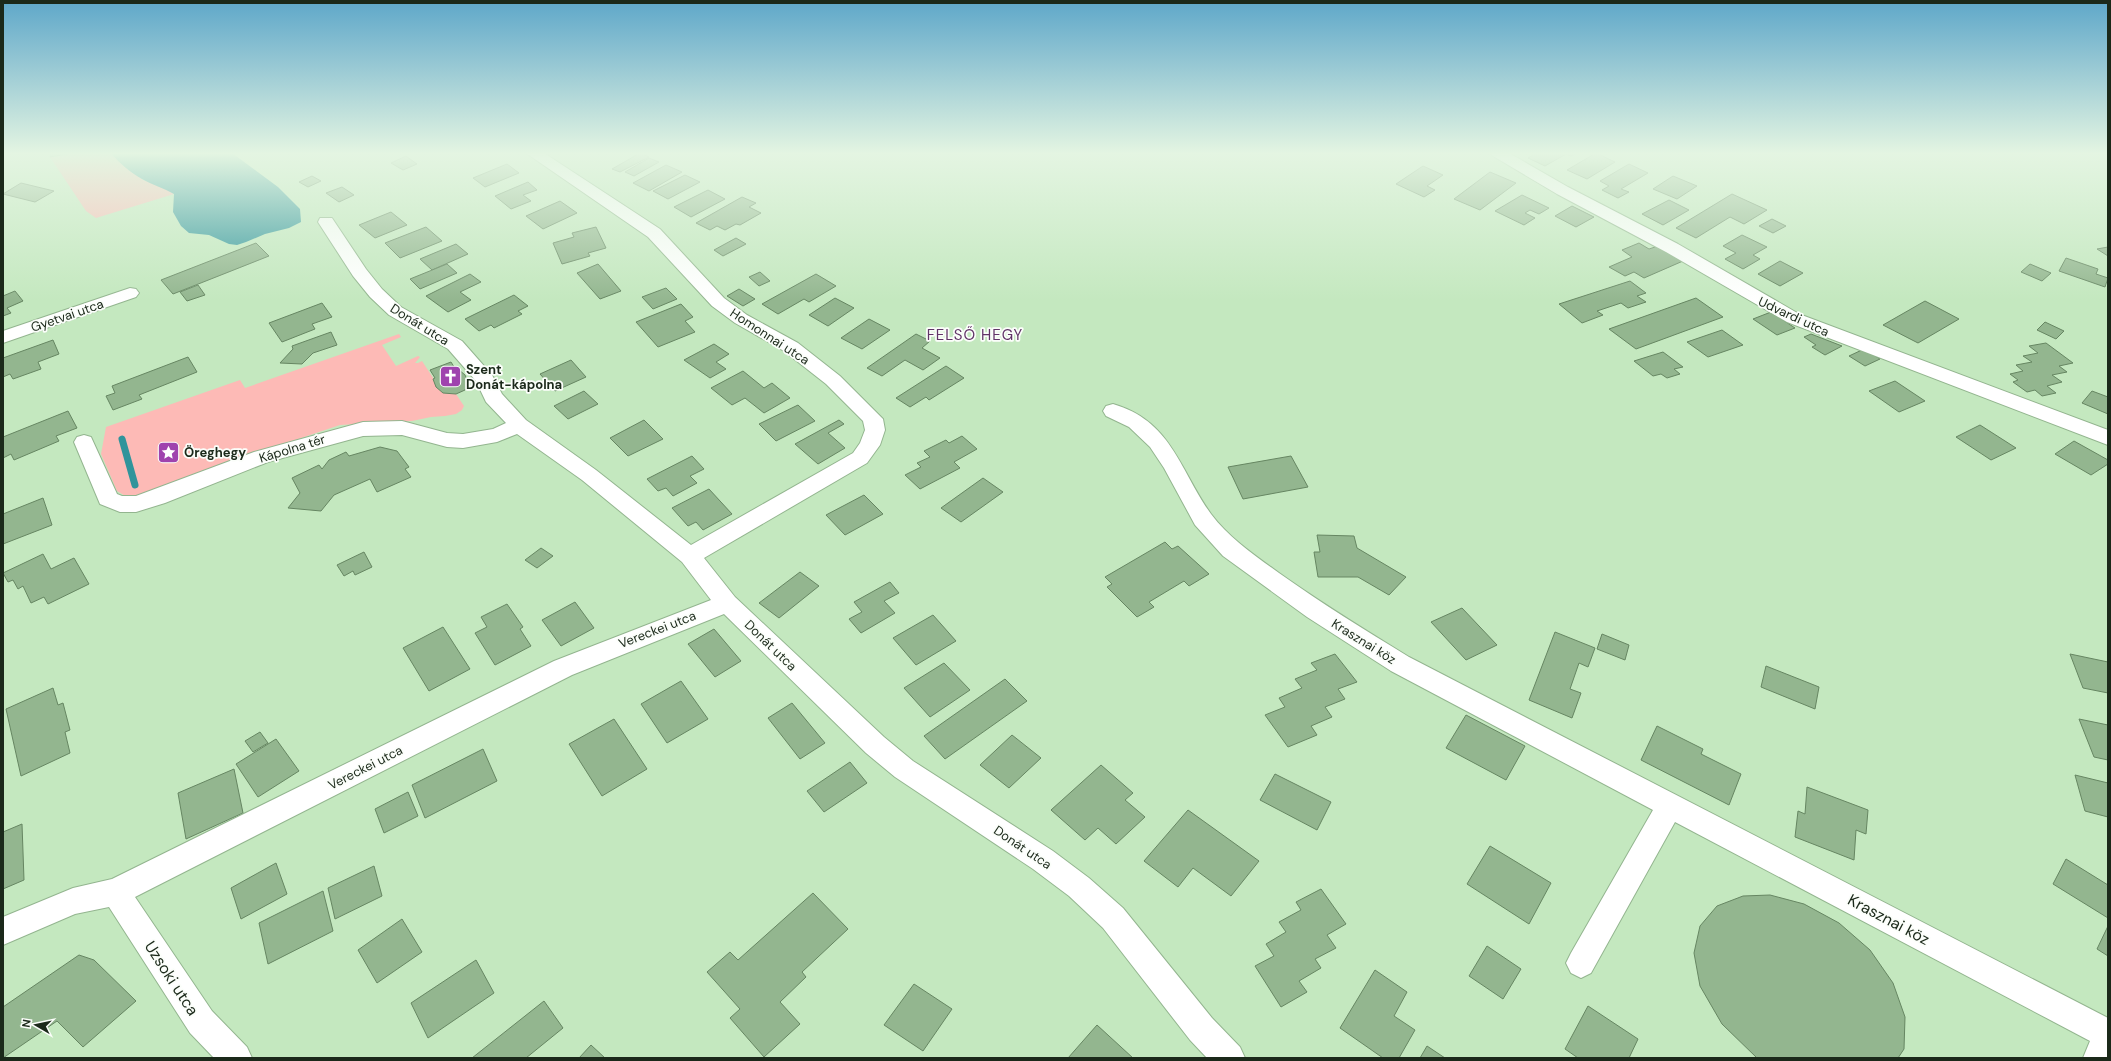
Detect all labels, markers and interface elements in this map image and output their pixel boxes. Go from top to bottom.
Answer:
street label: Udvardi utca [1756,293,1832,340]
street label: Gyetvai utca [29,295,106,336]
street label: Donát utca [387,300,452,349]
street label: Homonnai utca [727,304,813,368]
district label: FELSŐ HEGY [927,325,1023,345]
place label: Szent Donát-kápolna [466,361,562,393]
church icon: Szent Donát-kápolna [437,363,463,389]
street label: Kápolna tér [257,430,327,467]
place icon: Öreghegy [155,439,181,465]
place label: Öreghegy [184,444,246,461]
street label: Vereckei utca [616,607,698,652]
street label: Krasznai köz [1328,615,1399,668]
street label: Donát utca [741,616,800,675]
street label: Vereckei utca [325,741,405,794]
street label: Donát utca [990,822,1055,873]
street label: Krasznai köz [1844,889,1933,950]
street label: Uzsoki utca [140,937,203,1019]
north arrow [16,1005,56,1045]
text: N [19,1018,34,1028]

